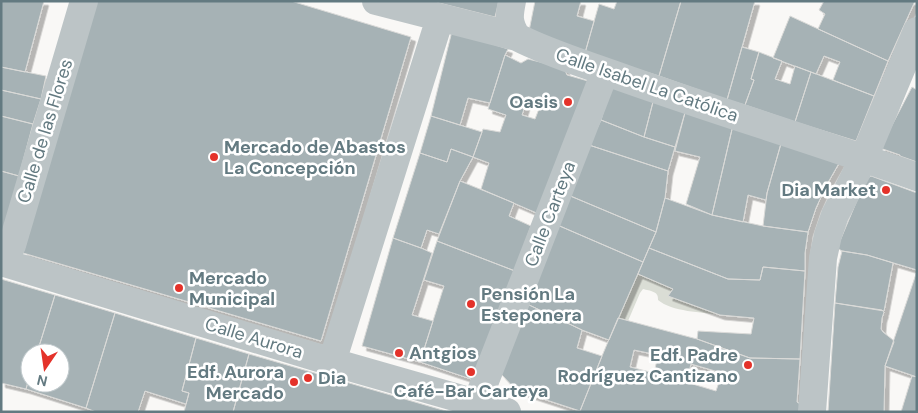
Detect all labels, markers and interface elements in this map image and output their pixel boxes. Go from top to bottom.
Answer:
street label: Calle Isabel La Católica [553,42,741,128]
street label: Calle de las Flores [12,56,78,206]
place label: Oasis [509,90,558,114]
marker: Oasis [562,96,574,108]
place label: Mercado de Abastos La Concepción [224,135,406,180]
marker: Mercado de Abastos La Concepción [208,151,220,163]
street label: Calle Carteya [519,158,581,270]
place label: Dia Market [782,178,876,202]
marker: Dia Market [880,184,892,196]
place label: Mercado Municipal [189,266,275,311]
marker: Mercado Municipal [173,282,185,294]
place label: Pensión La Esteponera [481,282,582,327]
marker: Pensión La Esteponera [465,298,477,310]
street label: Calle Aurora [202,312,306,364]
place label: Antgios [409,341,477,365]
north arrow [20,343,70,393]
place label: Edf. Padre Rodríguez Cantizano [557,343,738,388]
marker: Antgios [393,347,405,359]
marker: Edf. Padre Rodríguez Cantizano [742,359,754,371]
place label: Edf. Aurora Mercado [187,360,284,405]
place label: Dia [318,366,346,390]
marker: Café-Bar Carteya [465,366,477,378]
text: N [35,371,49,391]
marker: Dia [302,372,314,384]
marker: Edf. Aurora Mercado [288,376,300,388]
place label: Café-Bar Carteya [394,379,548,403]

